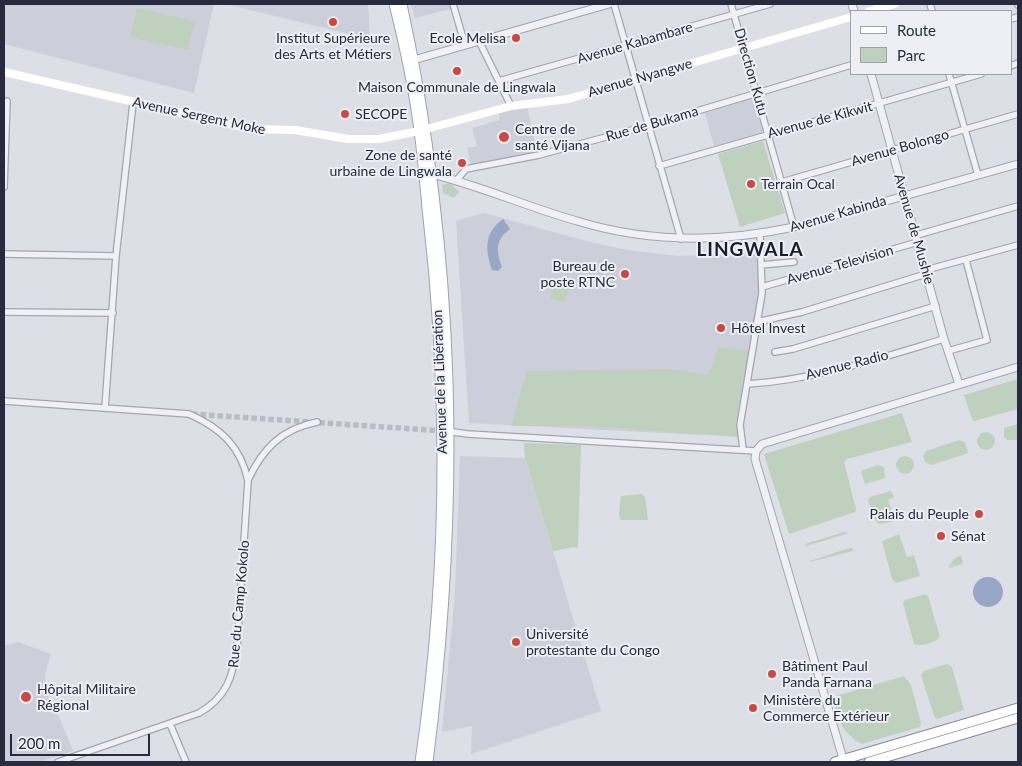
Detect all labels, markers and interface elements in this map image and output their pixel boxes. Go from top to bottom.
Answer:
legend [850,10,1012,75]
marker: Institut Supérieure des Arts et Métiers [327,16,339,28]
street label: Avenue Kabambare [575,18,695,68]
text: Route [897,21,936,39]
street label: Direction Kutu [730,26,772,118]
place label: Institut Supérieure des Arts et Métiers [274,30,392,62]
place label: Ecole Melisa [430,30,506,46]
marker: Ecole Melisa [510,32,522,44]
text: Parc [897,46,926,64]
street label: Avenue Nyangwe [586,55,694,101]
marker: Maison Communale de Lingwala [451,65,463,77]
place label: Maison Communale de Lingwala [358,79,556,95]
street label: Avenue Sergent Moke [131,94,267,138]
street label: Avenue de Kikwit [766,98,874,142]
street label: Rue de Bukama [604,103,700,145]
place label: SECOPE [355,106,407,122]
marker: SECOPE [339,108,351,120]
place label: Centre de santé Vijana [515,121,590,154]
street label: Avenue Bolongo [849,126,951,170]
marker: Centre de santé Vijana [497,130,511,144]
place label: Zone de santé urbaine de Lingwala [330,147,452,180]
marker: Zone de santé urbaine de Lingwala [456,157,468,169]
street label: Avenue de Mushie [890,172,938,286]
place label: Terrain Ocal [761,176,835,192]
marker: Terrain Ocal [745,178,757,190]
street label: Avenue Kabinda [788,192,888,236]
district label: LINGWALA [695,239,805,261]
street label: Avenue Television [785,242,895,288]
place label: Bureau de poste RTNC [540,258,615,290]
marker: Bureau de poste RTNC [619,268,631,280]
street label: Avenue de la Libération [429,309,451,455]
place label: Hôtel Invest [731,320,806,336]
marker: Hôtel Invest [715,322,727,334]
street label: Avenue Radio [804,347,890,383]
place label: Palais du Peuple [870,506,969,522]
marker: Palais du Peuple [973,508,985,520]
place label: Sénat [951,528,986,544]
marker: Sénat [935,530,947,542]
street label: Rue du Camp Kokolo [225,539,253,669]
place label: Université protestante du Congo [526,626,660,658]
marker: Université protestante du Congo [510,636,522,648]
place label: Bâtiment Paul Panda Farnana [782,658,872,690]
marker: Bâtiment Paul Panda Farnana [766,668,778,680]
place label: Hôpital Militaire Régional [37,681,136,714]
marker: Hôpital Militaire Régional [19,690,33,704]
place label: Ministère du Commerce Extérieur [763,692,889,724]
marker: Ministère du Commerce Extérieur [747,702,759,714]
scale bar [12,724,152,756]
text: 200 m [18,734,60,752]

